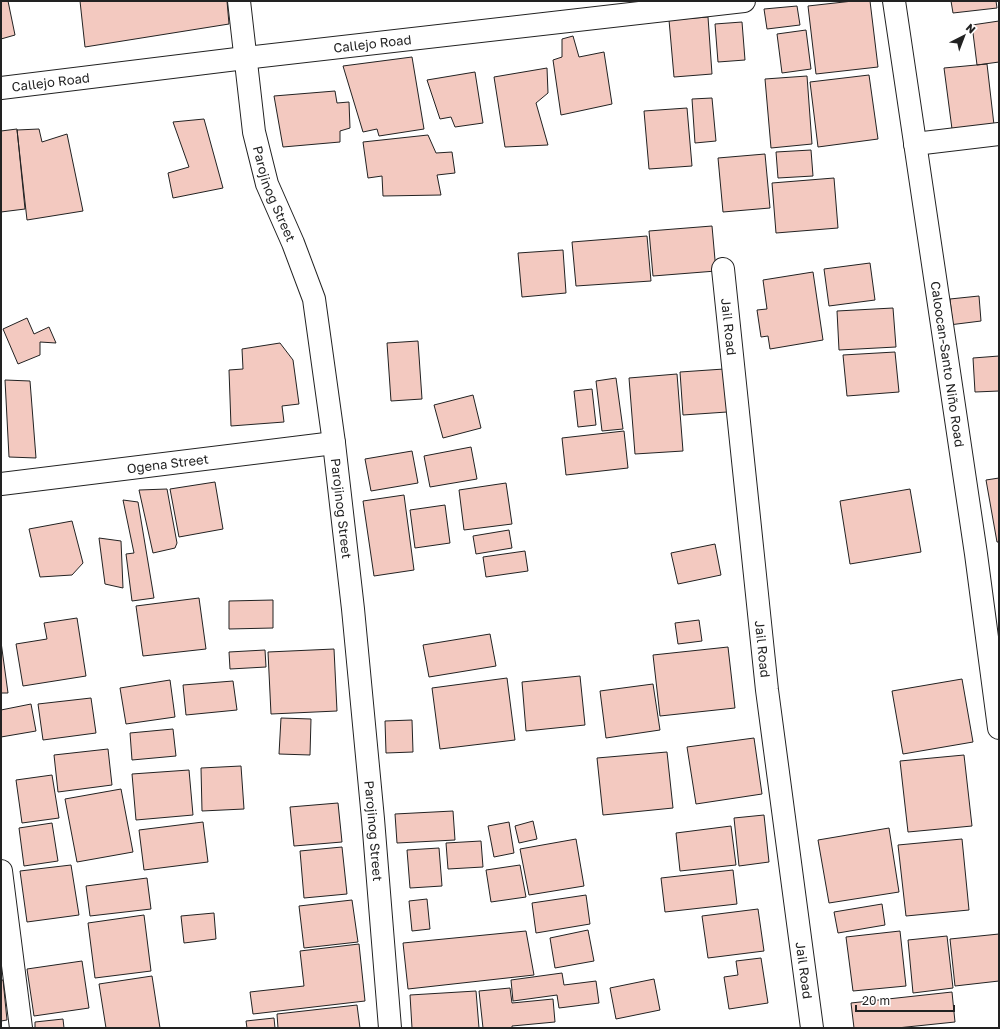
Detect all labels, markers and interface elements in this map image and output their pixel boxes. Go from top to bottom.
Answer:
north arrow [944,16,984,56]
text: N [964,21,978,36]
street label: Callejo Road [332,31,412,56]
street label: Callejo Road [11,69,91,95]
street label: Parojinog Street [250,144,299,244]
street label: Caloocan-Santo Niño Road [928,280,968,448]
street label: Jail Road [718,297,740,356]
street label: Ogena Street [126,451,210,476]
street label: Parojinog Street [328,457,355,560]
street label: Jail Road [752,620,774,678]
street label: Parojinog Street [361,780,386,882]
street label: Jail Road [793,941,816,1000]
scale bar [856,987,954,1013]
text: 20 m [862,993,890,1008]

